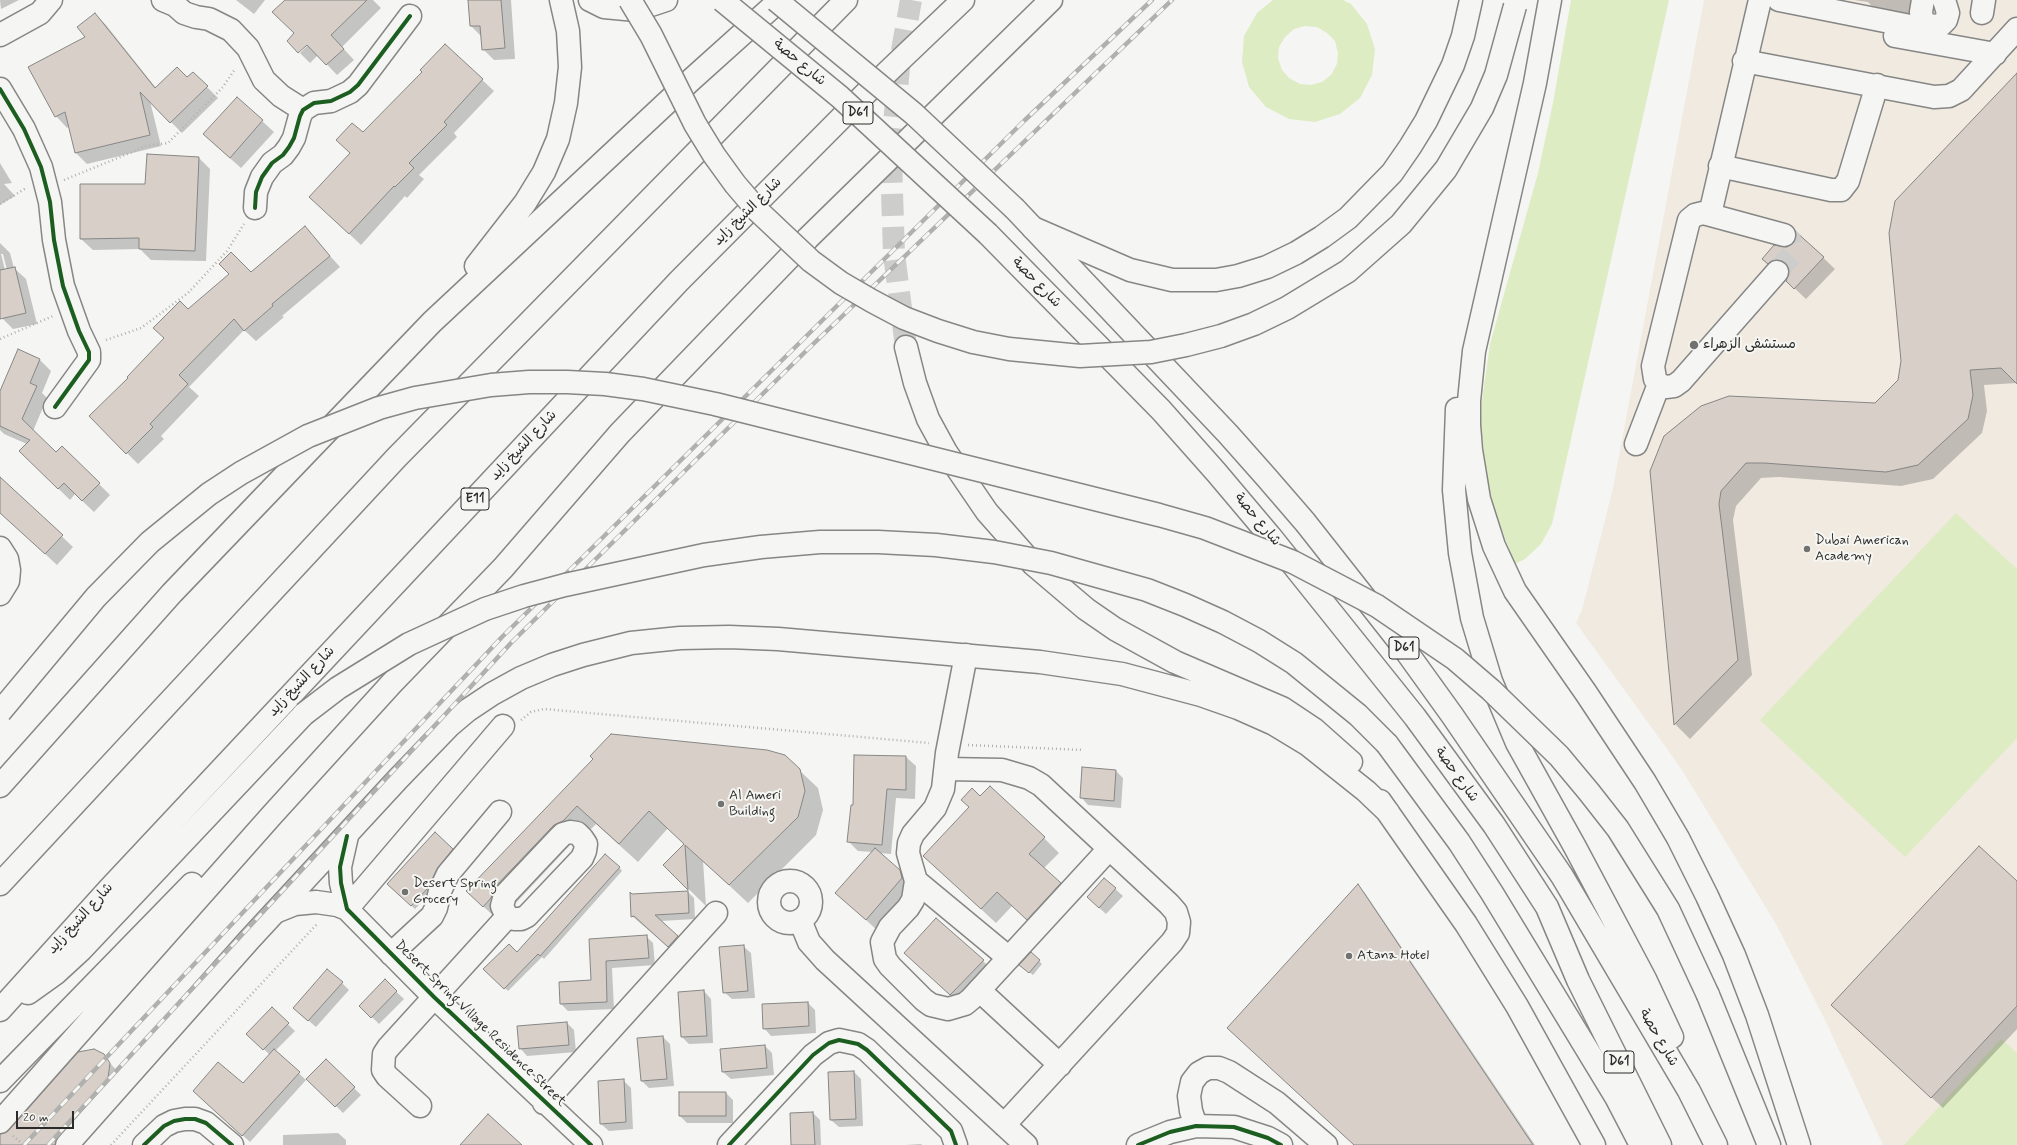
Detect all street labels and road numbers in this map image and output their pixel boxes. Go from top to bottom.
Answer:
street label: شارع حصة [769,36,829,90]
road number: D61 [843,102,873,124]
street label: شارع الشيخ زايد [710,174,786,250]
street label: شارع حصة [1008,254,1064,312]
street label: شارع الشيخ زايد [487,407,561,485]
road number: E11 [461,488,489,510]
street label: شارع حصة [1230,490,1284,550]
road number: D61 [1389,637,1419,659]
street label: شارع الشيخ زايد [265,643,339,721]
street label: شارع حصة [1431,744,1481,806]
street label: شارع الشيخ زايد [45,880,117,958]
street label: Desert Spring Village Residence Street [391,937,569,1111]
street label: شارع حصة [1635,1006,1681,1070]
road number: D61 [1604,1051,1634,1073]

